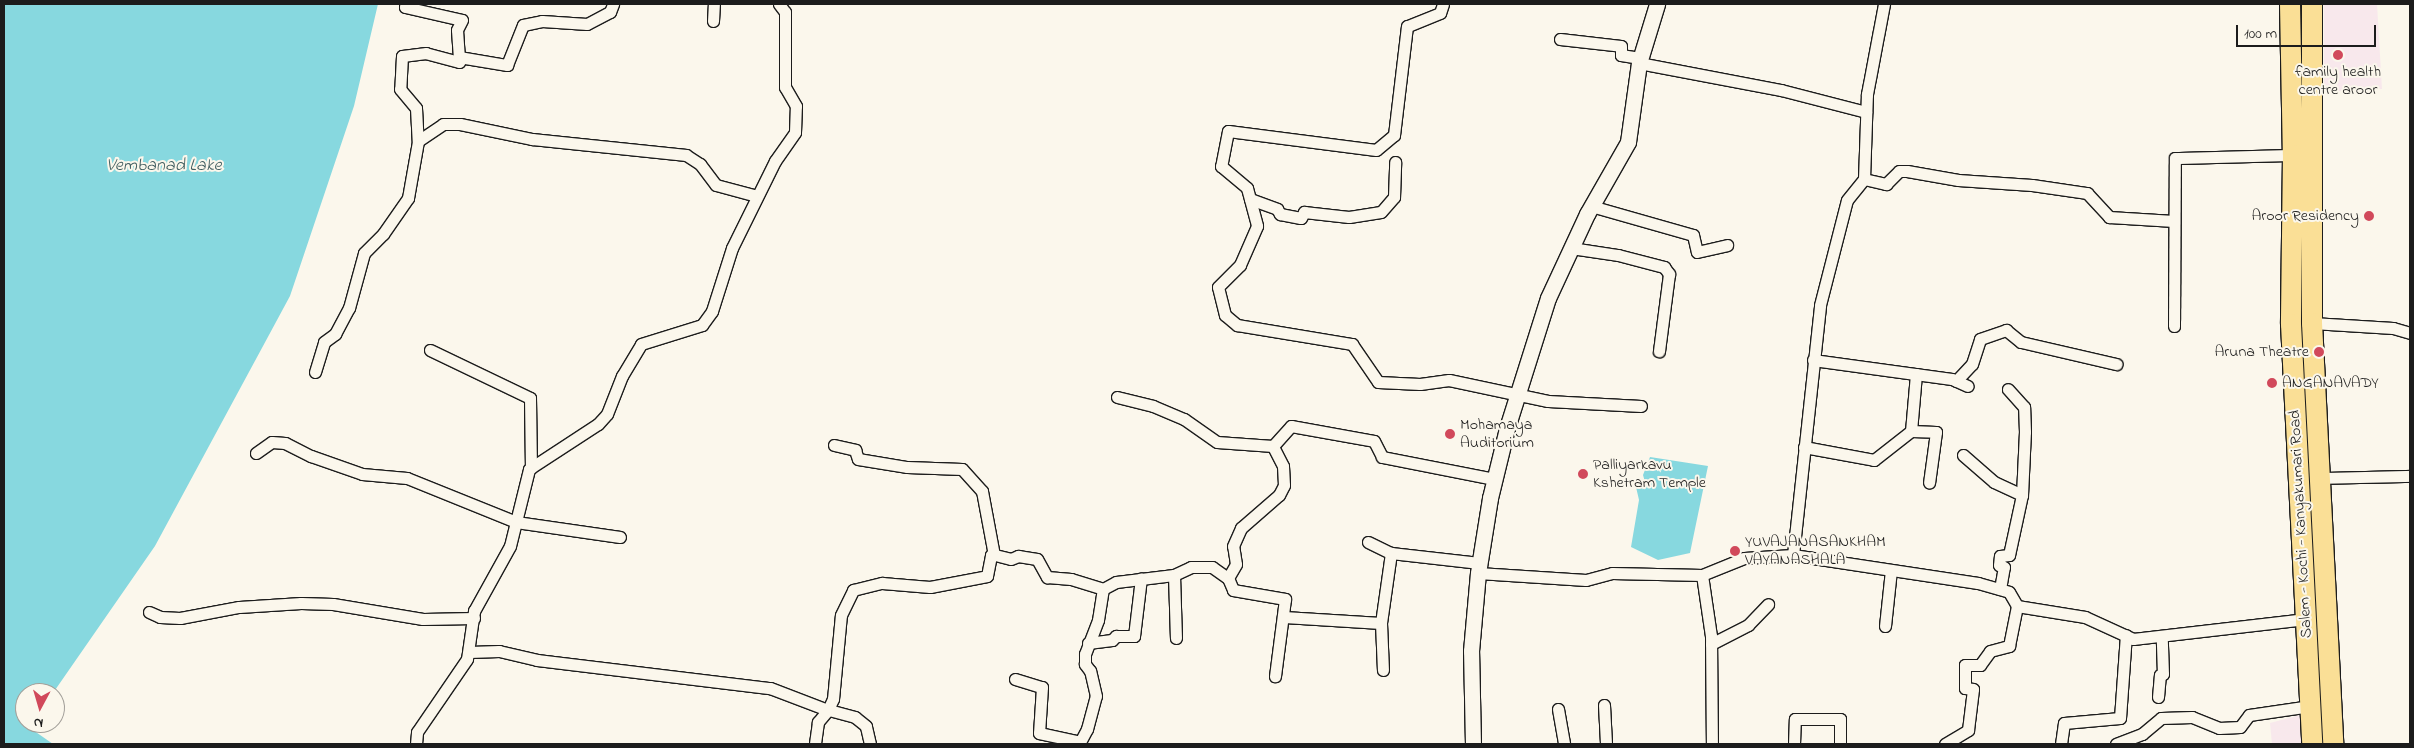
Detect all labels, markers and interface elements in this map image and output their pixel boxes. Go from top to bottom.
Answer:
scale bar [2239,15,2379,47]
text: 100 m [2244,23,2277,45]
marker: family health centre aroor [2332,49,2344,61]
place label: family health centre aroor [2295,62,2381,100]
water label: Vembanad Lake [106,155,222,177]
place label: Aroor Residency [2251,206,2359,226]
marker: Aroor Residency [2363,210,2375,222]
place label: Aruna Theatre [2214,342,2309,362]
marker: Aruna Theatre [2313,346,2325,358]
place label: ANGANAVADY [2282,373,2379,393]
marker: ANGANAVADY [2266,377,2278,389]
street label: Salem - Kochi - Kanyakumari Road [2285,409,2317,639]
place label: Mohamaya Auditorium [1460,415,1534,453]
marker: Mohamaya Auditorium [1444,428,1456,440]
place label: Palliyarkavu Kshetram Temple [1593,455,1706,493]
marker: Palliyarkavu Kshetram Temple [1577,468,1589,480]
place label: YUVAJANASANKHAM VAYANASHALA [1745,532,1886,570]
marker: YUVAJANASANKHAM VAYANASHALA [1729,545,1741,557]
north arrow [15,683,65,733]
text: N [33,711,44,733]

